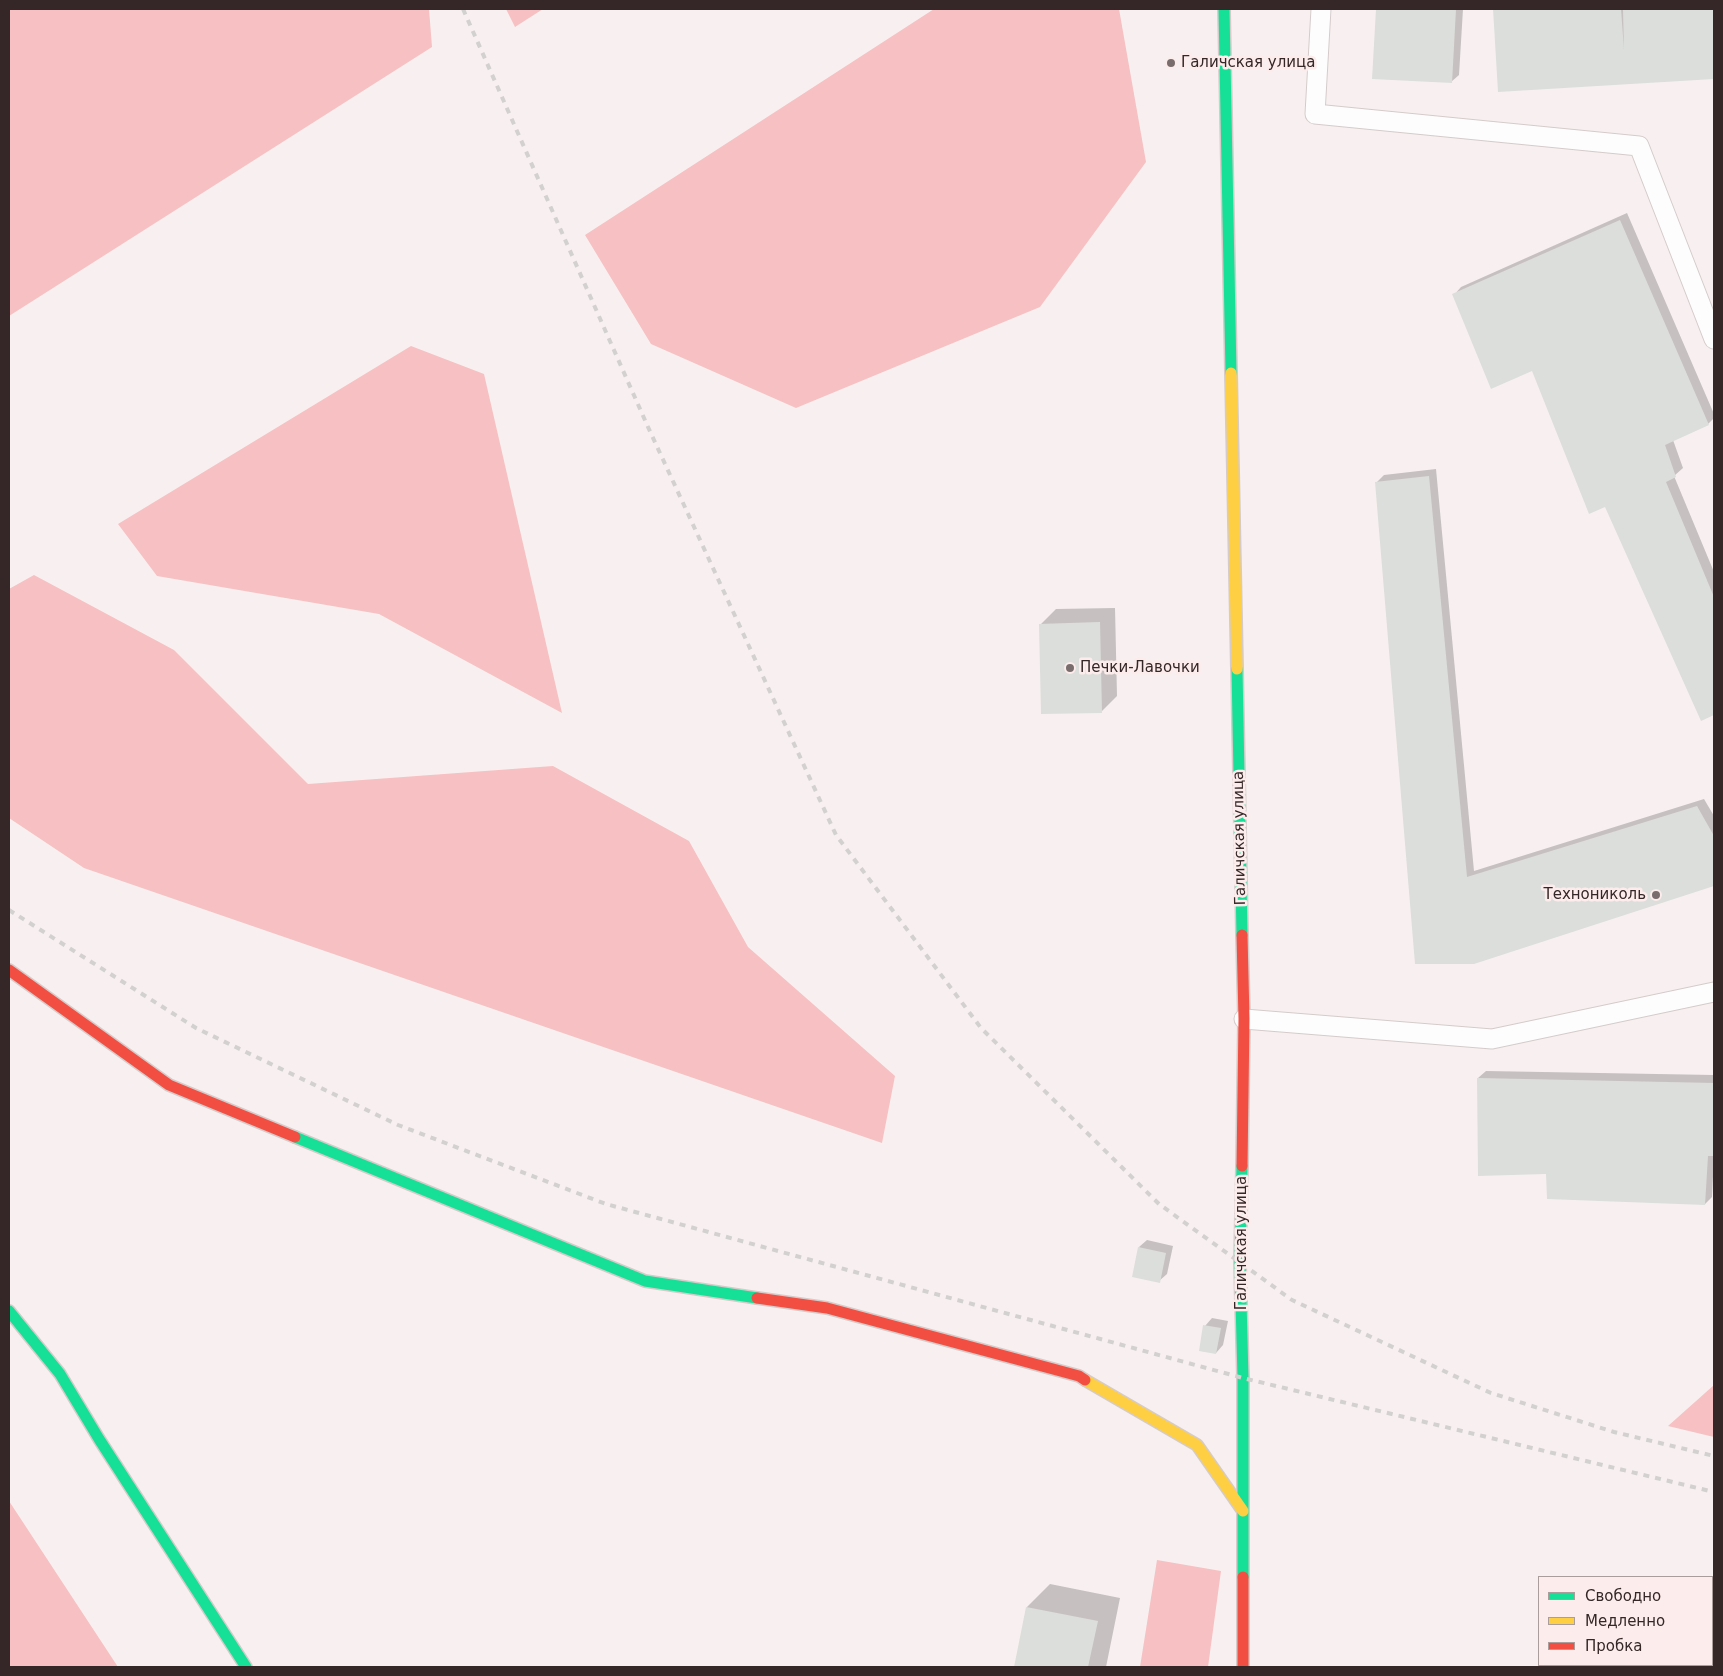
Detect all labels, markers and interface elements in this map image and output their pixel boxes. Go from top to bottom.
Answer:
place label: Галичская улица [1181,54,1315,72]
marker: Галичская улица [1165,57,1177,69]
place label: Печки-Лавочки [1080,659,1200,677]
marker: Печки-Лавочки [1064,662,1076,674]
street label: Галичская улица [1230,771,1250,905]
place label: Технониколь [1544,886,1646,904]
marker: Технониколь [1650,889,1662,901]
street label: Галичская улица [1233,1176,1251,1310]
legend [1538,1576,1713,1666]
text: Свободно [1585,1587,1661,1605]
text: Медленно [1585,1612,1665,1630]
text: Пробка [1585,1637,1642,1655]

